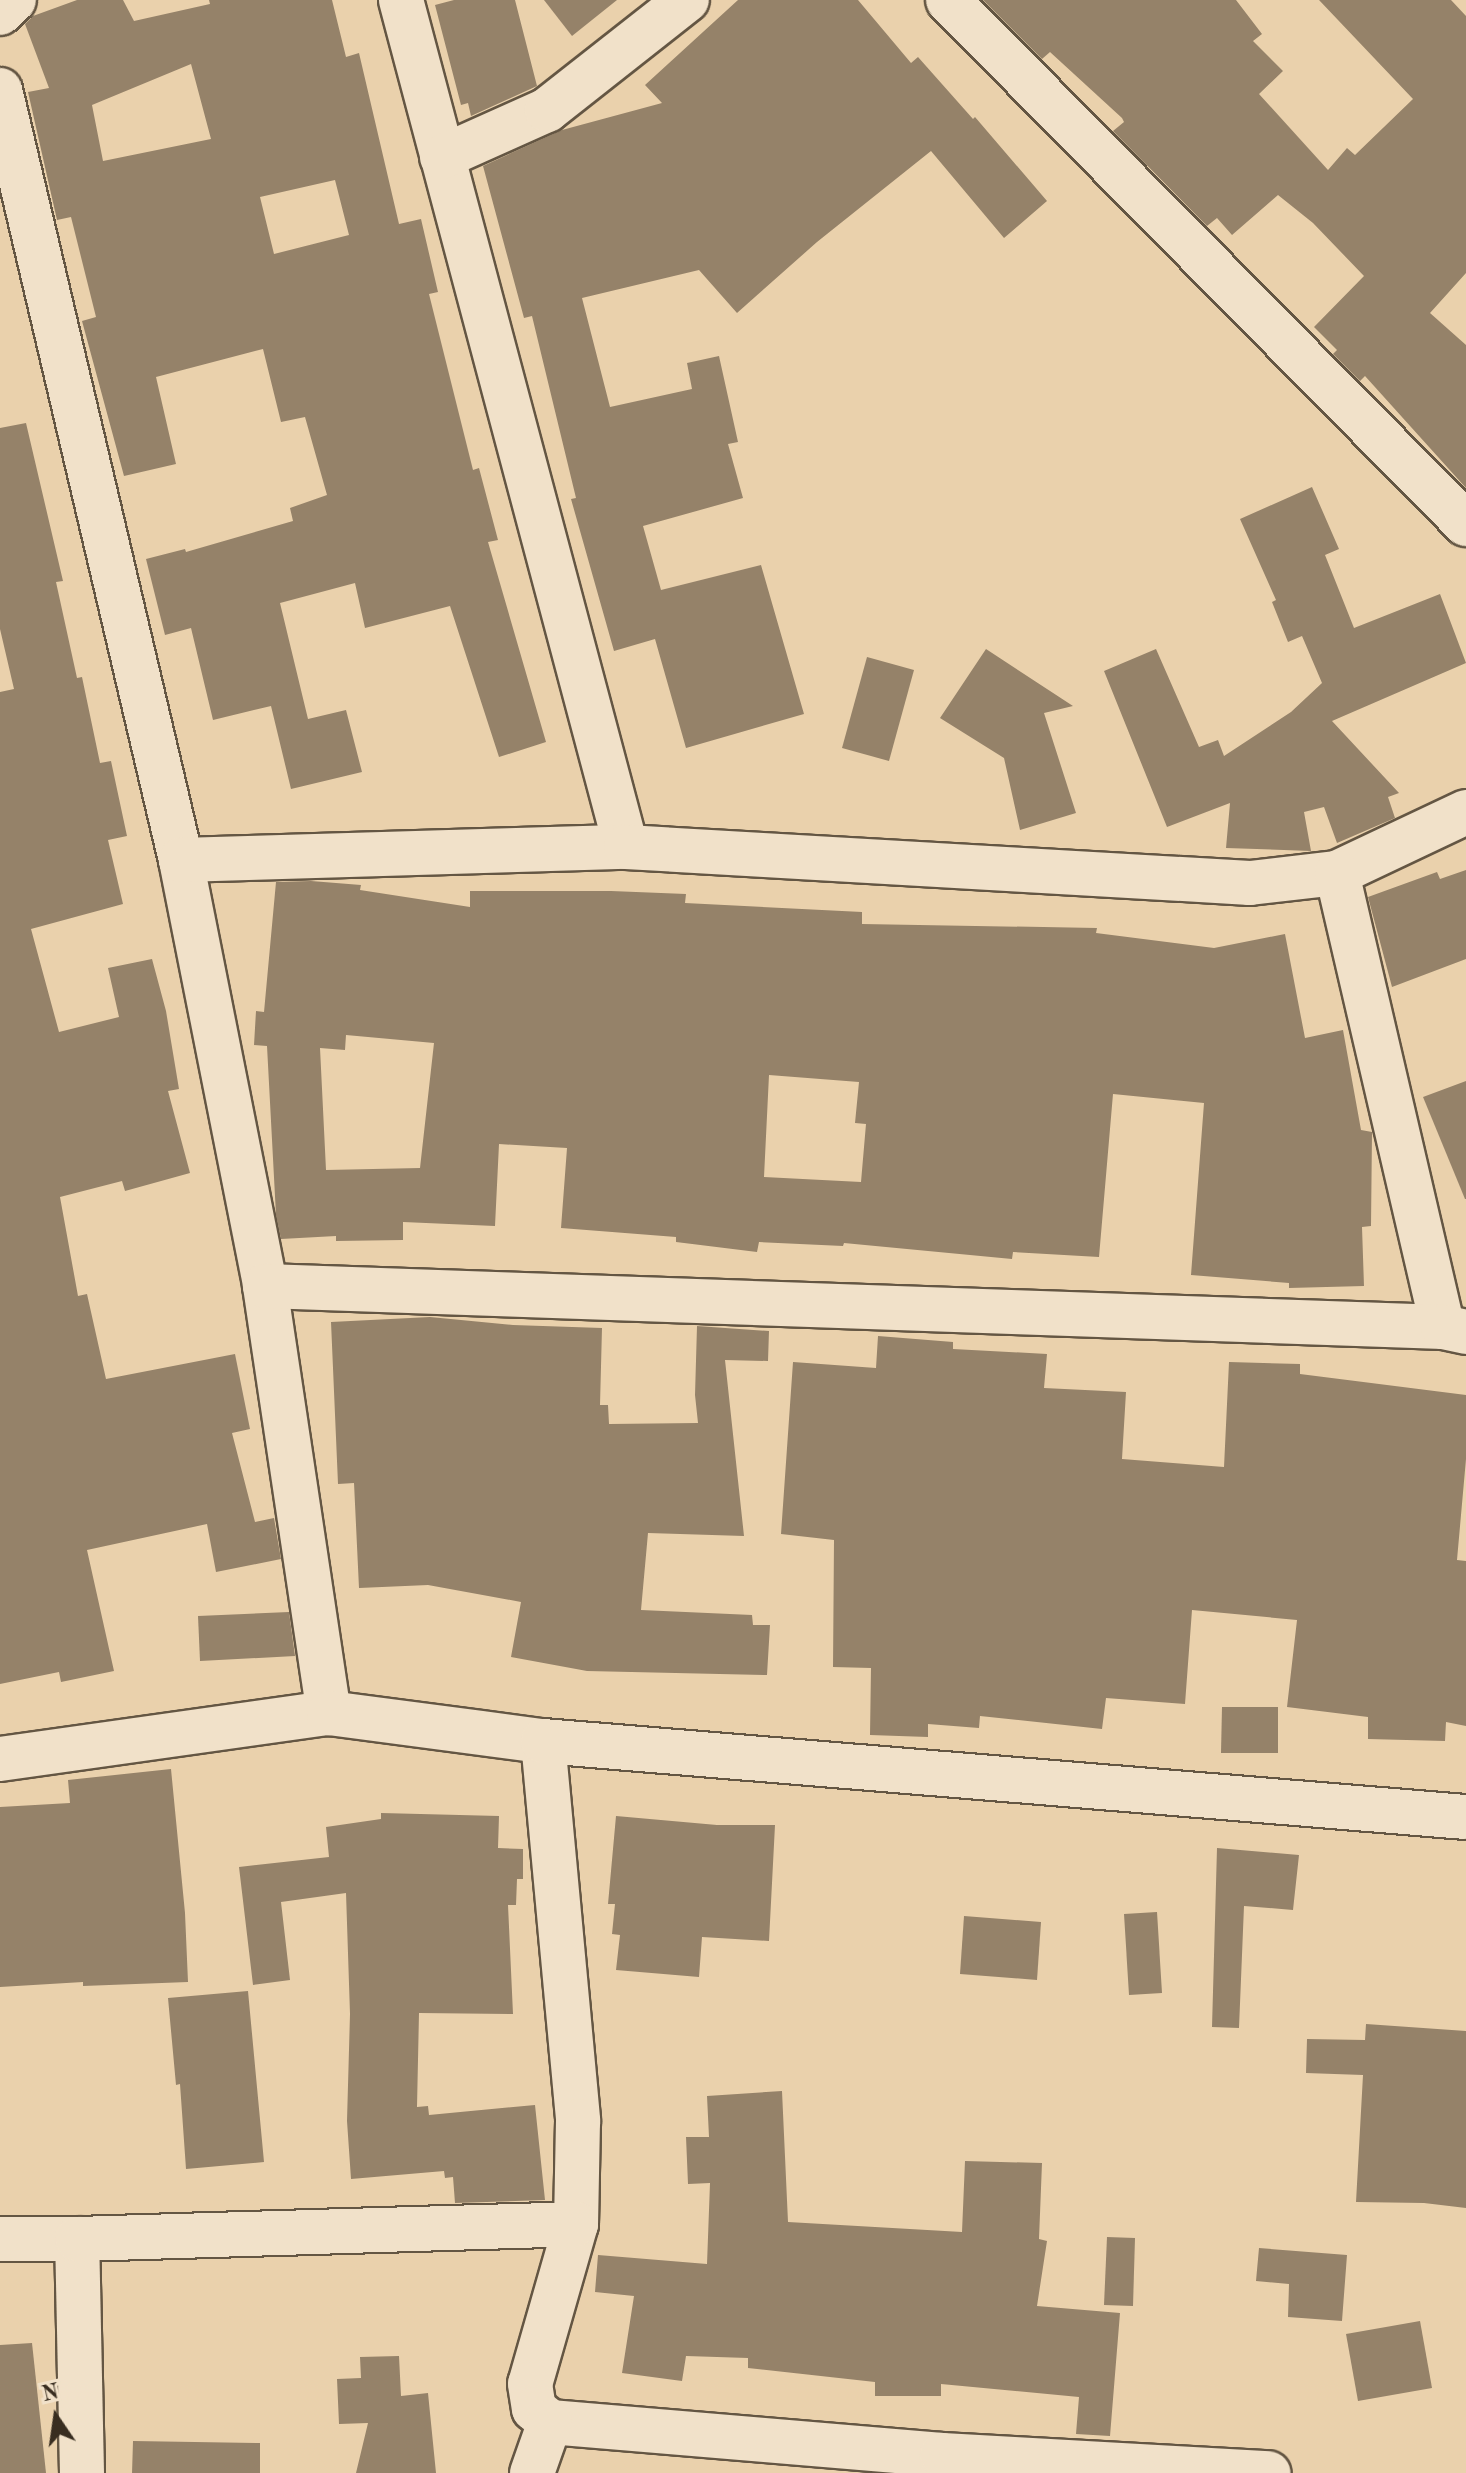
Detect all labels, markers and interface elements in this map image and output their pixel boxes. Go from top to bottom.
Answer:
north arrow [16,2377,96,2457]
text: N [40,2381,61,2406]

